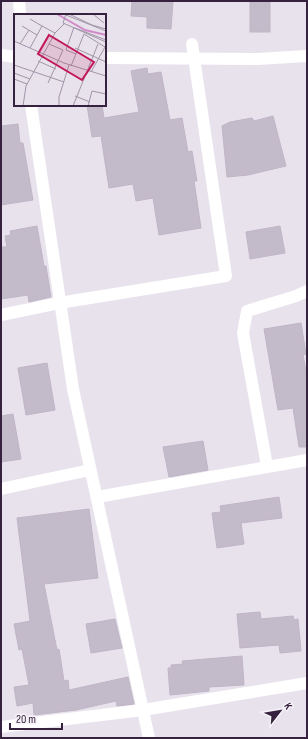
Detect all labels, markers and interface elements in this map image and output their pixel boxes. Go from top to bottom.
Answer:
inset map [14,14,106,106]
north arrow [260,691,300,731]
text: K [281,700,295,712]
scale bar [10,705,62,731]
text: 20 m [16,712,36,727]

